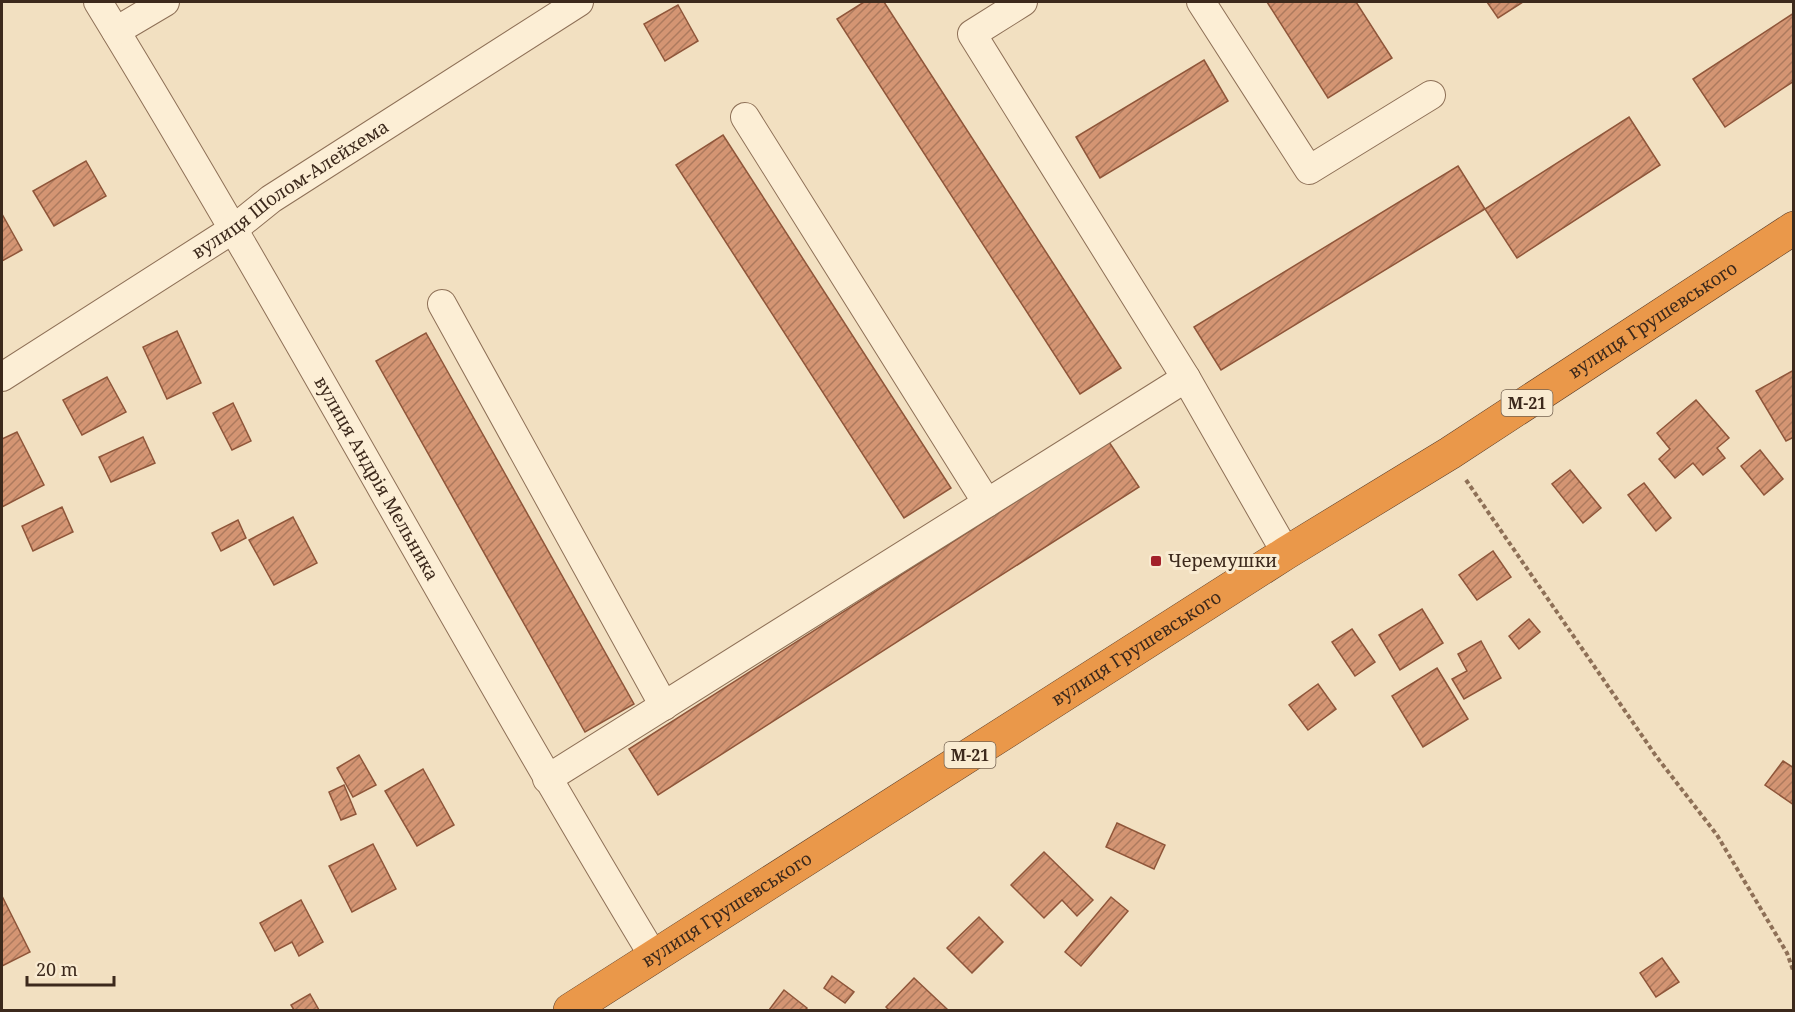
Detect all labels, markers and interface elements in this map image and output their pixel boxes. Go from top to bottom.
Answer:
street label: вулиця Шолом-Алейхема [187,114,393,264]
street label: вулиця Грушевського [1563,255,1742,383]
street label: вулиця Андрія Мельника [309,372,445,585]
road number: М-21 [1502,390,1552,416]
place label: Черемушки [1168,548,1277,572]
marker: Черемушки [1149,554,1163,568]
street label: вулиця Грушевського [1046,584,1226,711]
road number: М-21 [944,742,996,768]
street label: вулиця Грушевського [637,846,816,972]
scale bar [27,949,114,987]
text: 20 m [36,957,78,981]

